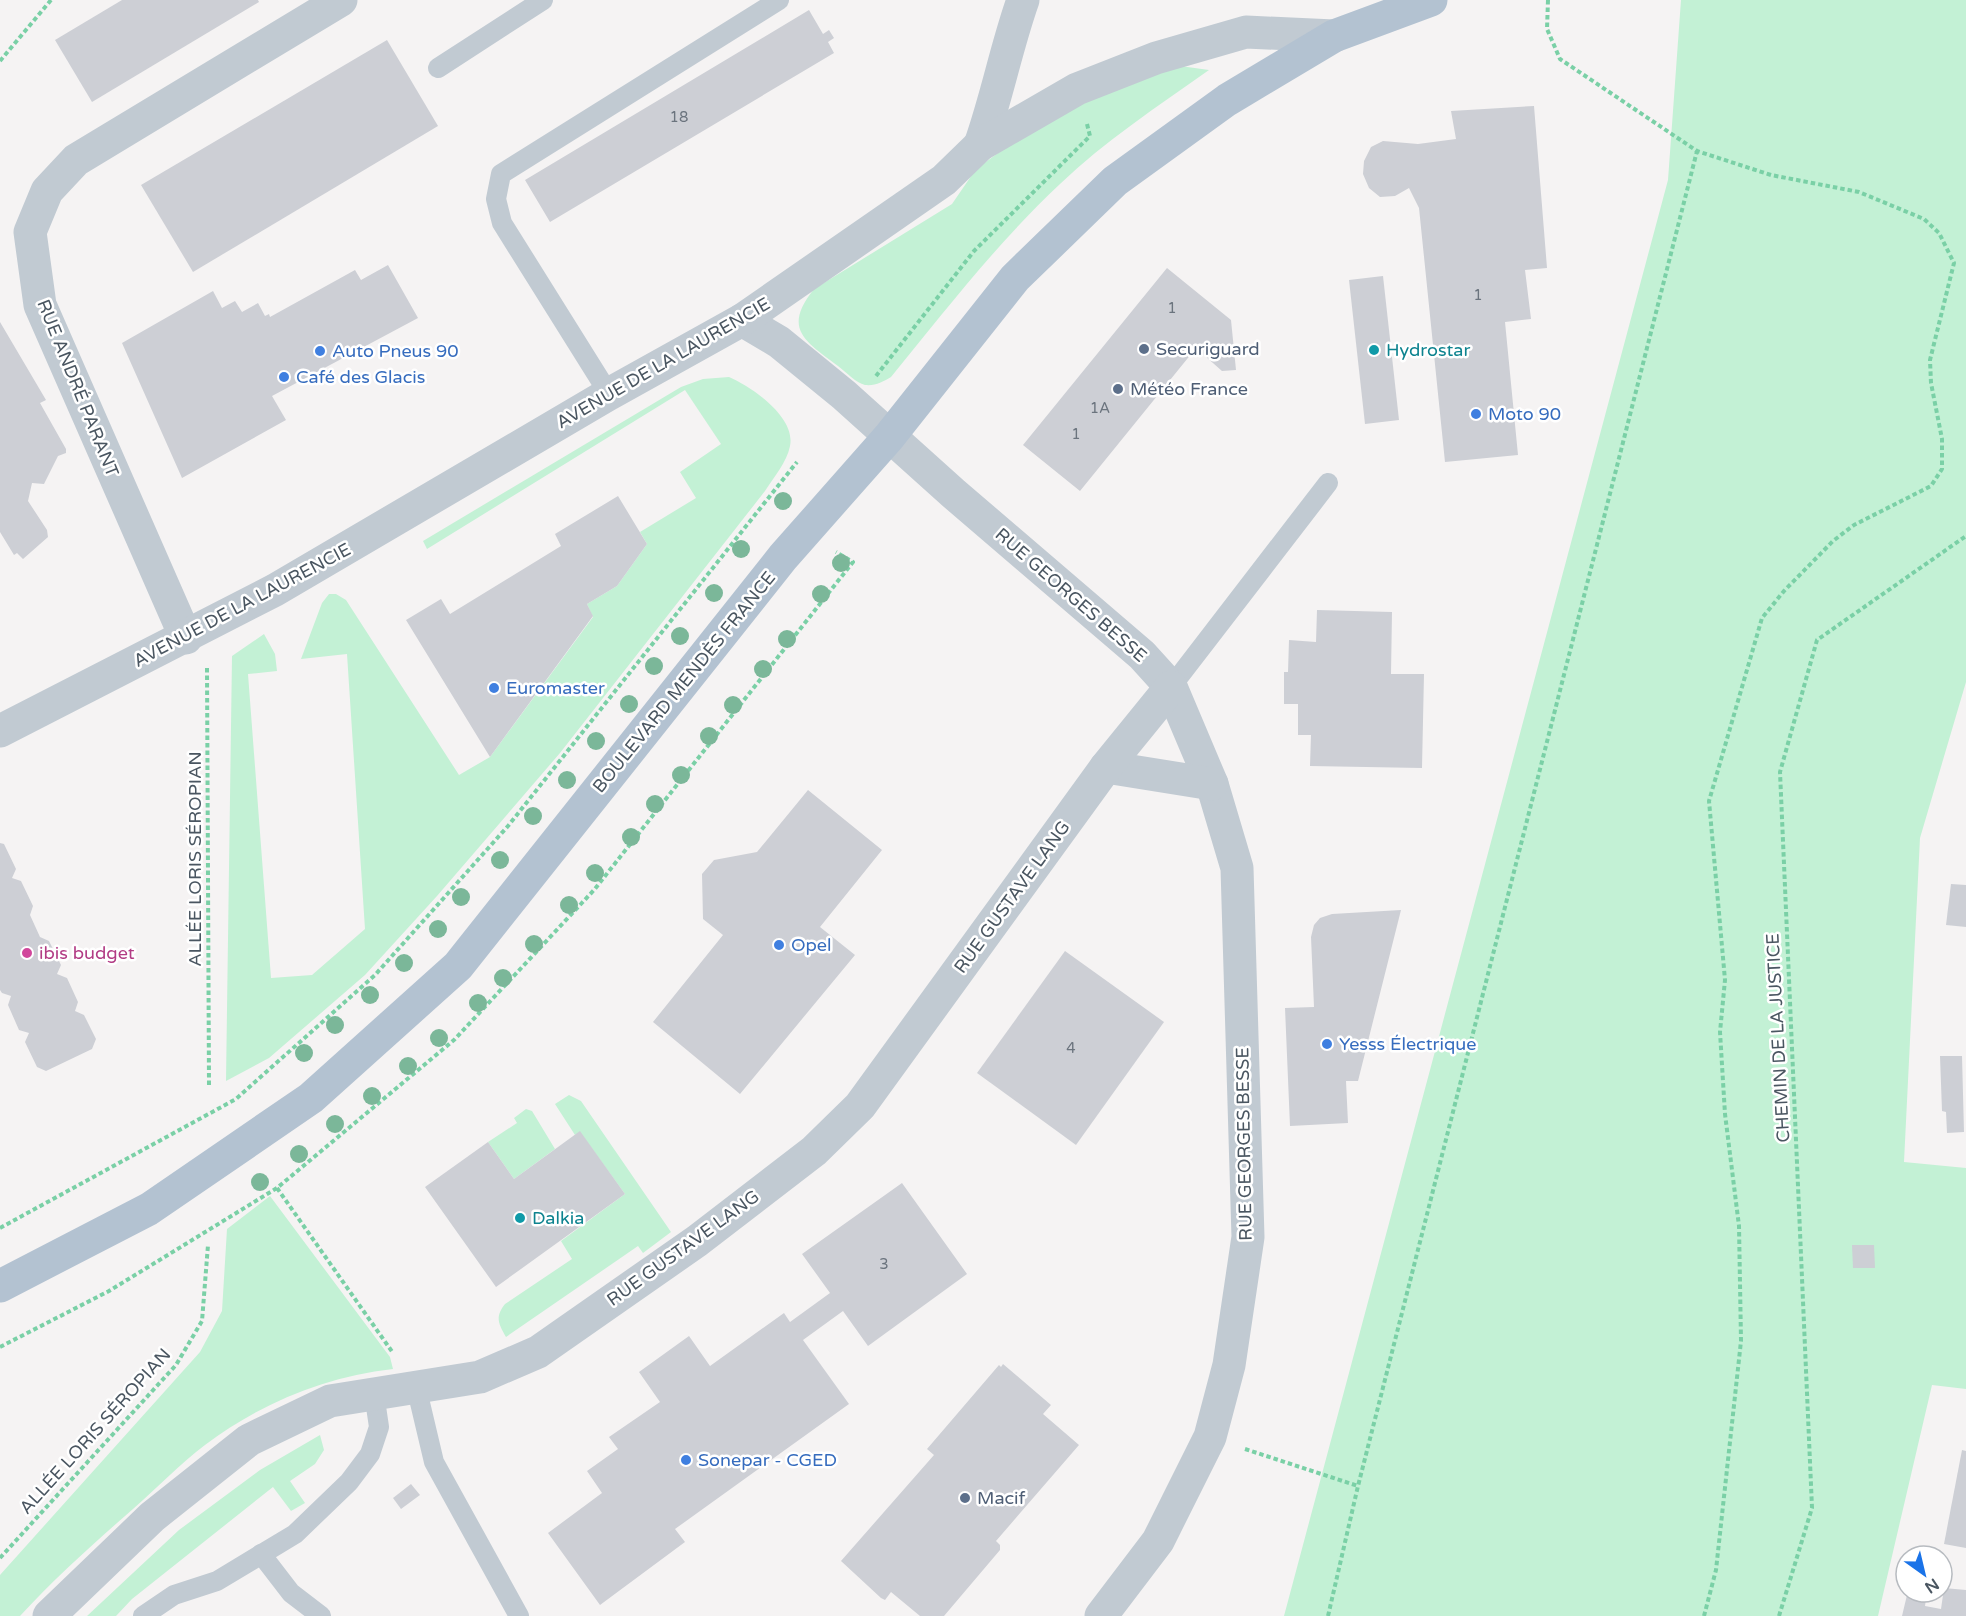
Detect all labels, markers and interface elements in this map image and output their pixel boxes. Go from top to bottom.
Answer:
house number: 18 [670,108,688,126]
house number: 1 [1473,286,1483,304]
street label: AVENUE DE LA LAURENCIE [552,293,774,433]
street label: RUE ANDRÉ PARANT [32,296,124,480]
house number: 1 [1167,299,1177,317]
place label: Securiguard [1156,338,1260,360]
place label: Hydrostar [1386,339,1470,361]
place label: Auto Pneus 90 [332,340,459,362]
marker: Securiguard [1137,342,1151,356]
marker: Hydrostar [1367,343,1381,357]
marker: Auto Pneus 90 [313,344,327,358]
place label: Café des Glacis [296,366,425,388]
marker: Café des Glacis [277,370,291,384]
place label: Météo France [1130,378,1248,400]
marker: Météo France [1111,382,1125,396]
house number: 1A [1090,399,1110,417]
place label: Moto 90 [1488,403,1561,425]
marker: Moto 90 [1469,407,1483,421]
house number: 1 [1071,425,1081,443]
street label: RUE GEORGES BESSE [991,523,1151,667]
street label: AVENUE DE LA LAURENCIE [129,538,355,672]
street label: BOULEVARD MENDÈS FRANCE [588,567,780,797]
place label: Euromaster [506,677,605,699]
marker: Euromaster [487,681,501,695]
street label: ALLÉE LORIS SÉROPIAN [184,751,206,967]
street label: RUE GUSTAVE LANG [949,817,1075,977]
street label: CHEMIN DE LA JUSTICE [1762,933,1794,1143]
place label: Opel [791,934,831,956]
marker: Opel [772,938,786,952]
place label: ibis budget [39,942,135,964]
marker: ibis budget [20,946,34,960]
place label: Yesss Électrique [1339,1033,1476,1055]
marker: Yesss Électrique [1320,1037,1334,1051]
house number: 4 [1066,1039,1076,1057]
street label: RUE GEORGES BESSE [1231,1047,1257,1241]
street label: RUE GUSTAVE LANG [603,1185,763,1311]
place label: Dalkia [532,1207,584,1229]
marker: Dalkia [513,1211,527,1225]
house number: 3 [879,1255,889,1273]
street label: ALLÉE LORIS SÉROPIAN [15,1344,175,1518]
place label: Sonepar - CGED [698,1449,837,1471]
marker: Sonepar - CGED [679,1453,693,1467]
place label: Macif [977,1487,1026,1509]
marker: Macif [958,1491,972,1505]
north arrow [1894,1544,1954,1604]
text: N [1921,1574,1943,1597]

